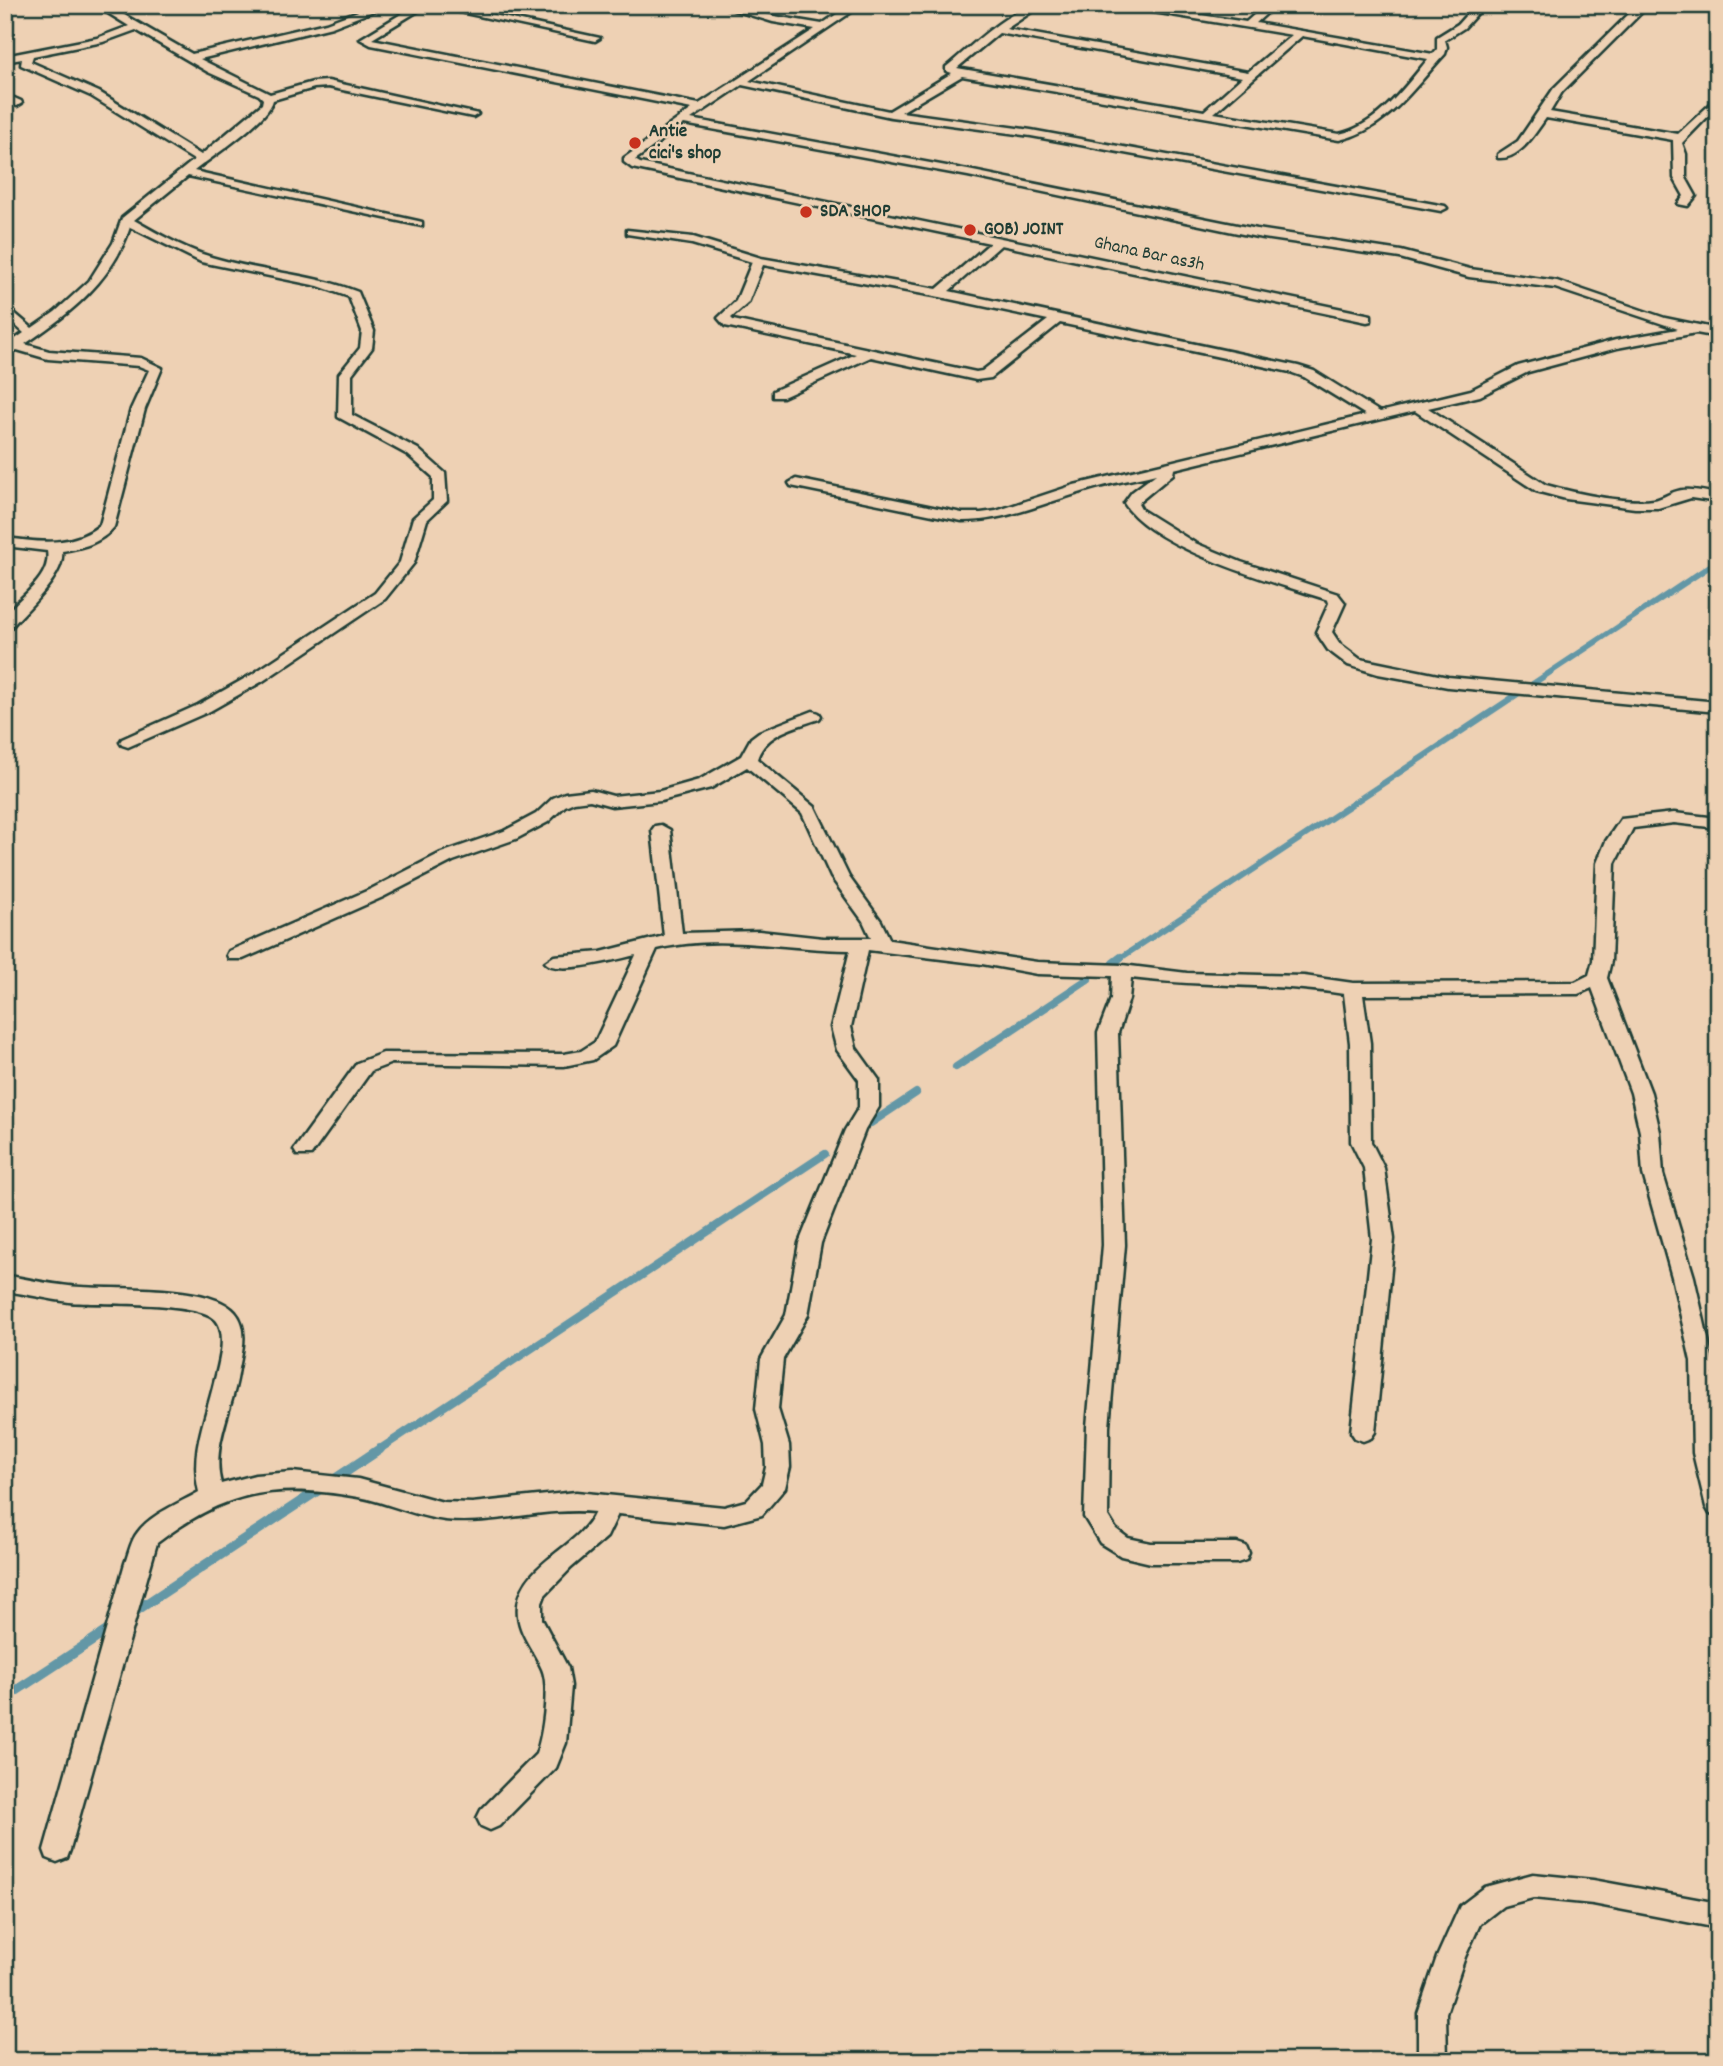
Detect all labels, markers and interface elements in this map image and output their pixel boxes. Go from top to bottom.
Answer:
place label: Antie cici's shop [649,119,721,168]
marker: Antie cici's shop [627,135,643,151]
place label: SDA SHOP [820,199,891,226]
marker: SDA SHOP [798,204,814,220]
place label: GOB) JOINT [984,217,1064,244]
marker: GOB) JOINT [962,222,978,238]
street label: Ghana Bar as3h [1091,230,1207,280]

